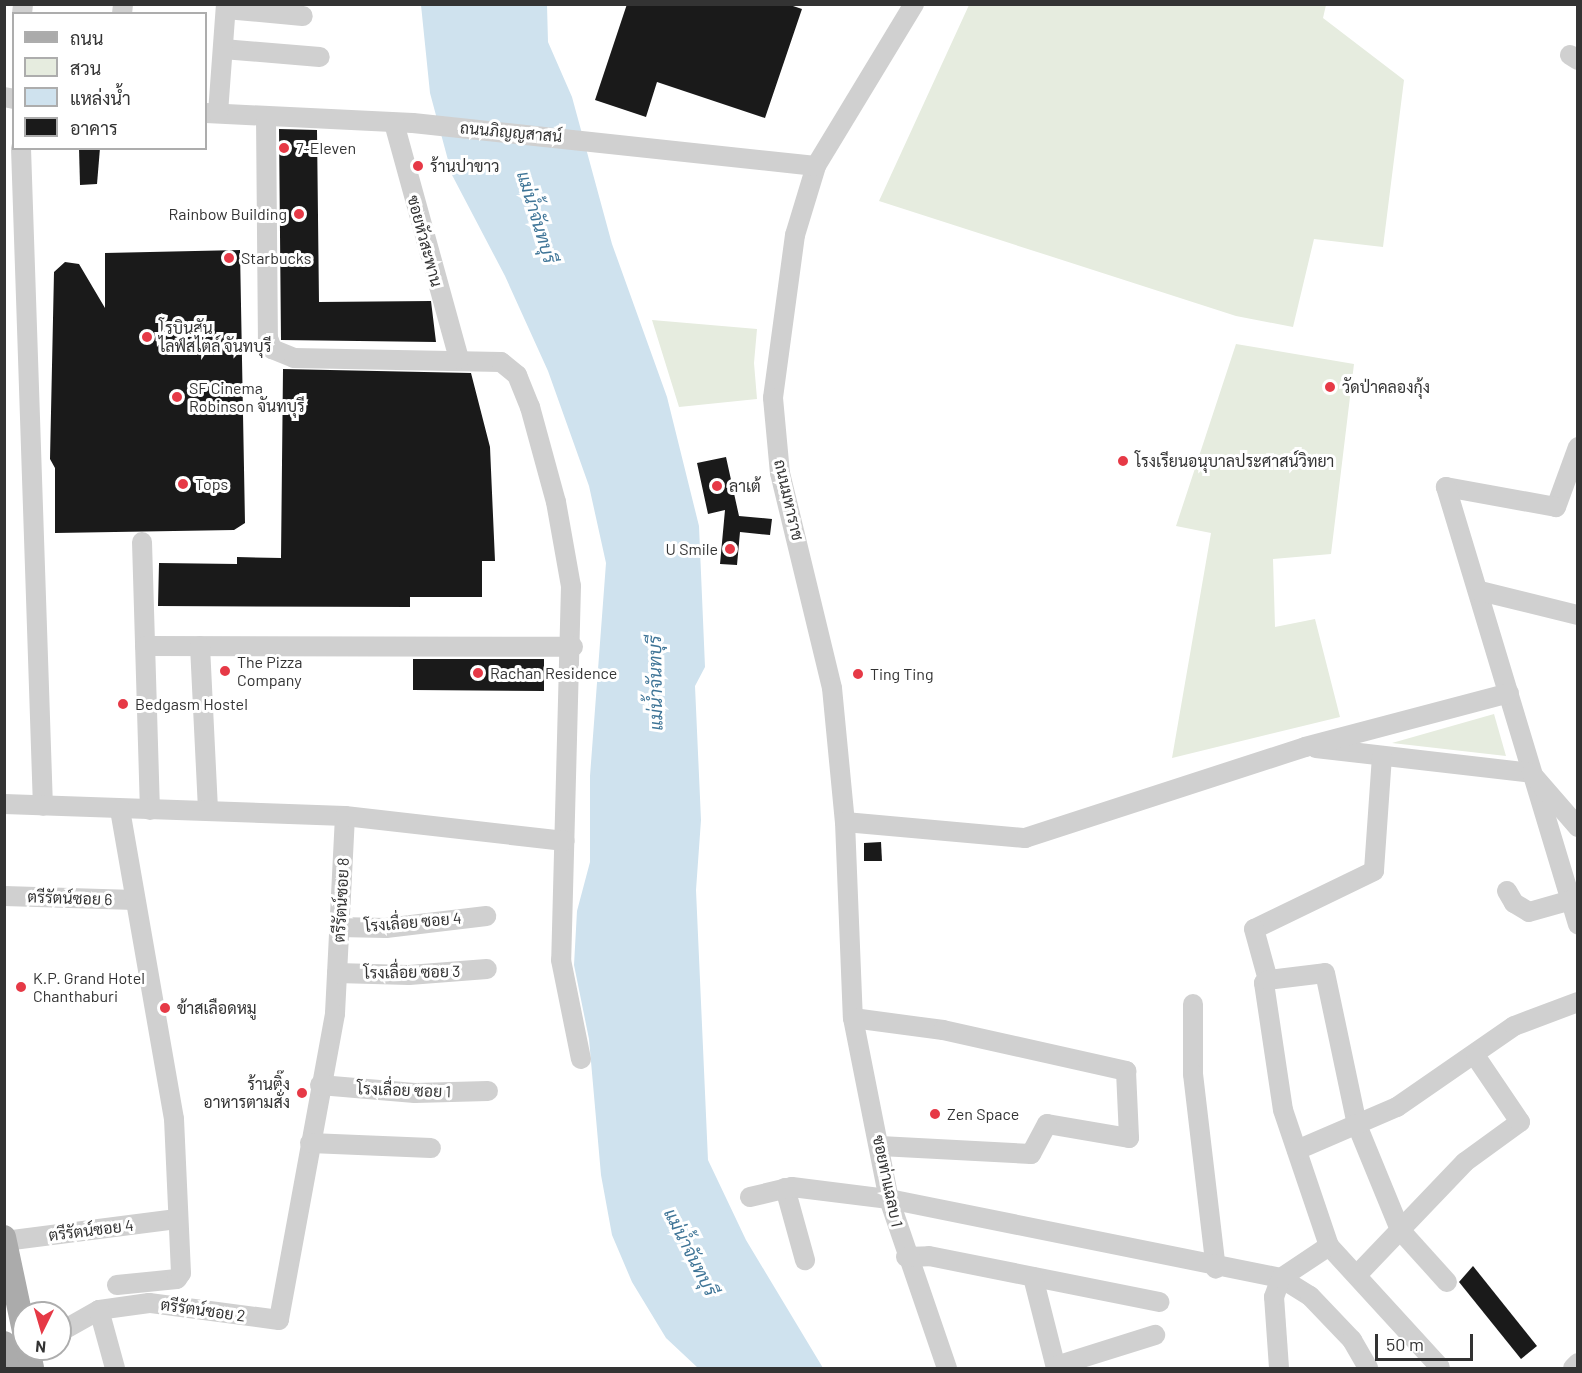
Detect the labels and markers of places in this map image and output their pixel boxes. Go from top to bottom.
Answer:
place label: 7-Eleven [296,138,356,158]
marker: 7-Eleven [277,141,291,155]
place label: ร้านปาขาว [430,156,499,176]
marker: ร้านปาขาว [411,159,425,173]
place label: Rainbow Building [168,204,287,224]
marker: Rainbow Building [292,207,306,221]
place label: Starbucks [241,248,311,268]
marker: Starbucks [222,251,236,265]
place label: โรบินสัน ไลฟ์สไตล์ จันทบุรี [159,318,271,356]
marker: โรบินสัน ไลฟ์สไตล์ จันทบุรี [140,330,154,344]
place label: วัดป่าคลองกุ้ง [1342,377,1430,397]
place label: SF Cinema Robinson จันทบุรี [189,378,305,416]
marker: วัดป่าคลองกุ้ง [1323,380,1337,394]
marker: SF Cinema Robinson จันทบุรี [170,390,184,404]
place label: โรงเรียนอนุบาลประศาสน์วิทยา [1135,451,1334,471]
marker: โรงเรียนอนุบาลประศาสน์วิทยา [1116,454,1130,468]
place label: Tops [195,474,228,494]
place label: ลาเต้ [729,476,761,496]
marker: Tops [176,477,190,491]
marker: ลาเต้ [710,479,724,493]
place label: U Smile [666,539,718,559]
marker: U Smile [723,542,737,556]
place label: The Pizza Company [237,652,302,690]
place label: Rachan Residence [490,663,617,683]
marker: The Pizza Company [218,664,232,678]
place label: Ting Ting [870,664,933,684]
marker: Rachan Residence [471,666,485,680]
marker: Ting Ting [851,667,865,681]
place label: Bedgasm Hostel [135,694,248,714]
marker: Bedgasm Hostel [116,697,130,711]
place label: K.P. Grand Hotel Chanthaburi [33,968,145,1006]
marker: K.P. Grand Hotel Chanthaburi [14,980,28,994]
place label: ข้าสเลือดหมู [177,998,257,1018]
marker: ข้าสเลือดหมู [158,1001,172,1015]
place label: ร้านติ๊ง อาหารตามสั่ง [203,1074,290,1112]
marker: ร้านติ๊ง อาหารตามสั่ง [295,1086,309,1100]
place label: Zen Space [947,1104,1019,1124]
marker: Zen Space [928,1107,942,1121]

